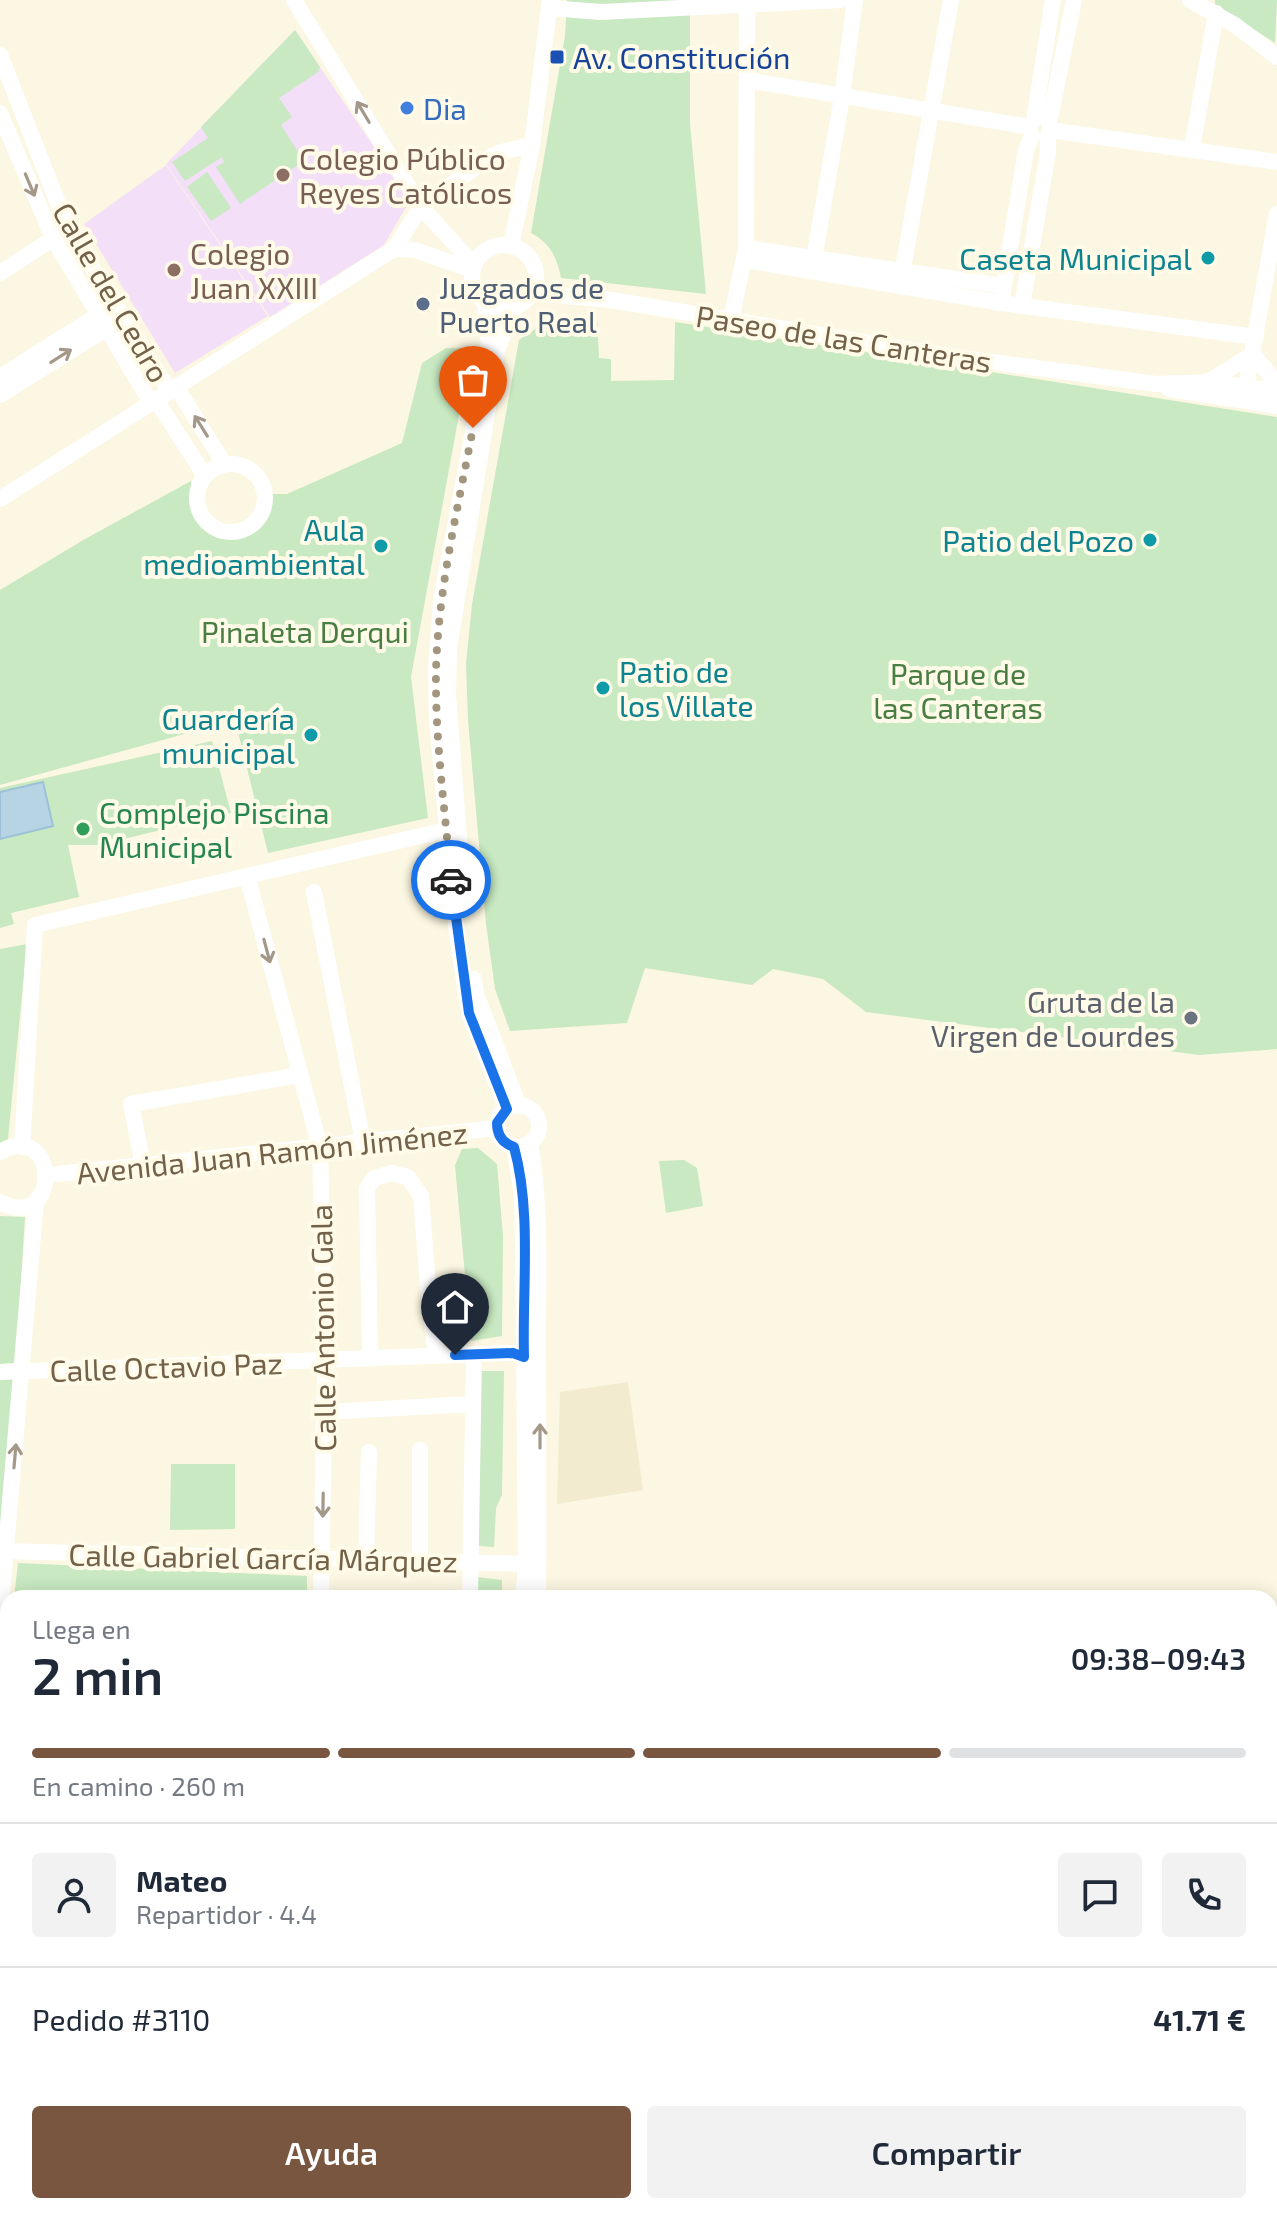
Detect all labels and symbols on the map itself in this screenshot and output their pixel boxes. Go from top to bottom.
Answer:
place label: Av. Constitución [573,39,790,75]
marker: Av. Constitución [548,48,566,66]
place label: Dia [423,90,467,126]
marker: Dia [398,99,416,117]
one-way arrow [355,101,371,124]
place label: Colegio Público Reyes Católicos [299,140,512,210]
marker: Colegio Público Reyes Católicos [274,166,292,184]
one-way arrow [24,172,39,197]
street label: Calle del Cedro [46,196,178,388]
place label: Colegio Juan XXIII [190,235,318,305]
place label: Caseta Municipal [959,240,1192,276]
marker: Caseta Municipal [1199,249,1217,267]
marker: Colegio Juan XXIII [165,261,183,279]
place label: Juzgados de Puerto Real [439,269,604,339]
marker: Juzgados de Puerto Real [414,295,432,313]
street label: Paseo de las Canteras [694,297,994,379]
pin [439,346,507,428]
one-way arrow [50,348,72,365]
one-way arrow [193,415,209,438]
place label: Aula medioambiental [143,511,365,581]
place label: Patio del Pozo [942,522,1134,558]
marker: Patio del Pozo [1141,531,1159,549]
marker: Aula medioambiental [372,537,390,555]
park label: Pinaleta Derqui [201,613,409,649]
place label: Patio de los Villate [619,653,754,723]
park label: Parque de las Canteras [873,655,1043,725]
marker: Patio de los Villate [594,679,612,697]
place label: Guardería municipal [162,700,295,770]
marker: Guardería municipal [302,726,320,744]
place label: Complejo Piscina Municipal [99,794,329,864]
marker: Complejo Piscina Municipal [74,820,92,838]
courier [411,840,491,920]
one-way arrow [261,938,276,964]
place label: Gruta de la Virgen de Lourdes [931,983,1175,1053]
marker: Gruta de la Virgen de Lourdes [1182,1009,1200,1027]
street label: Avenida Juan Ramón Jiménez [75,1114,469,1190]
street label: Calle Antonio Gala [302,1204,342,1452]
pin [421,1273,489,1355]
street label: Calle Octavio Paz [49,1344,283,1388]
one-way arrow [532,1423,548,1450]
one-way arrow [8,1443,23,1470]
one-way arrow [315,1491,331,1518]
street label: Calle Gabriel García Márquez [68,1536,458,1578]

